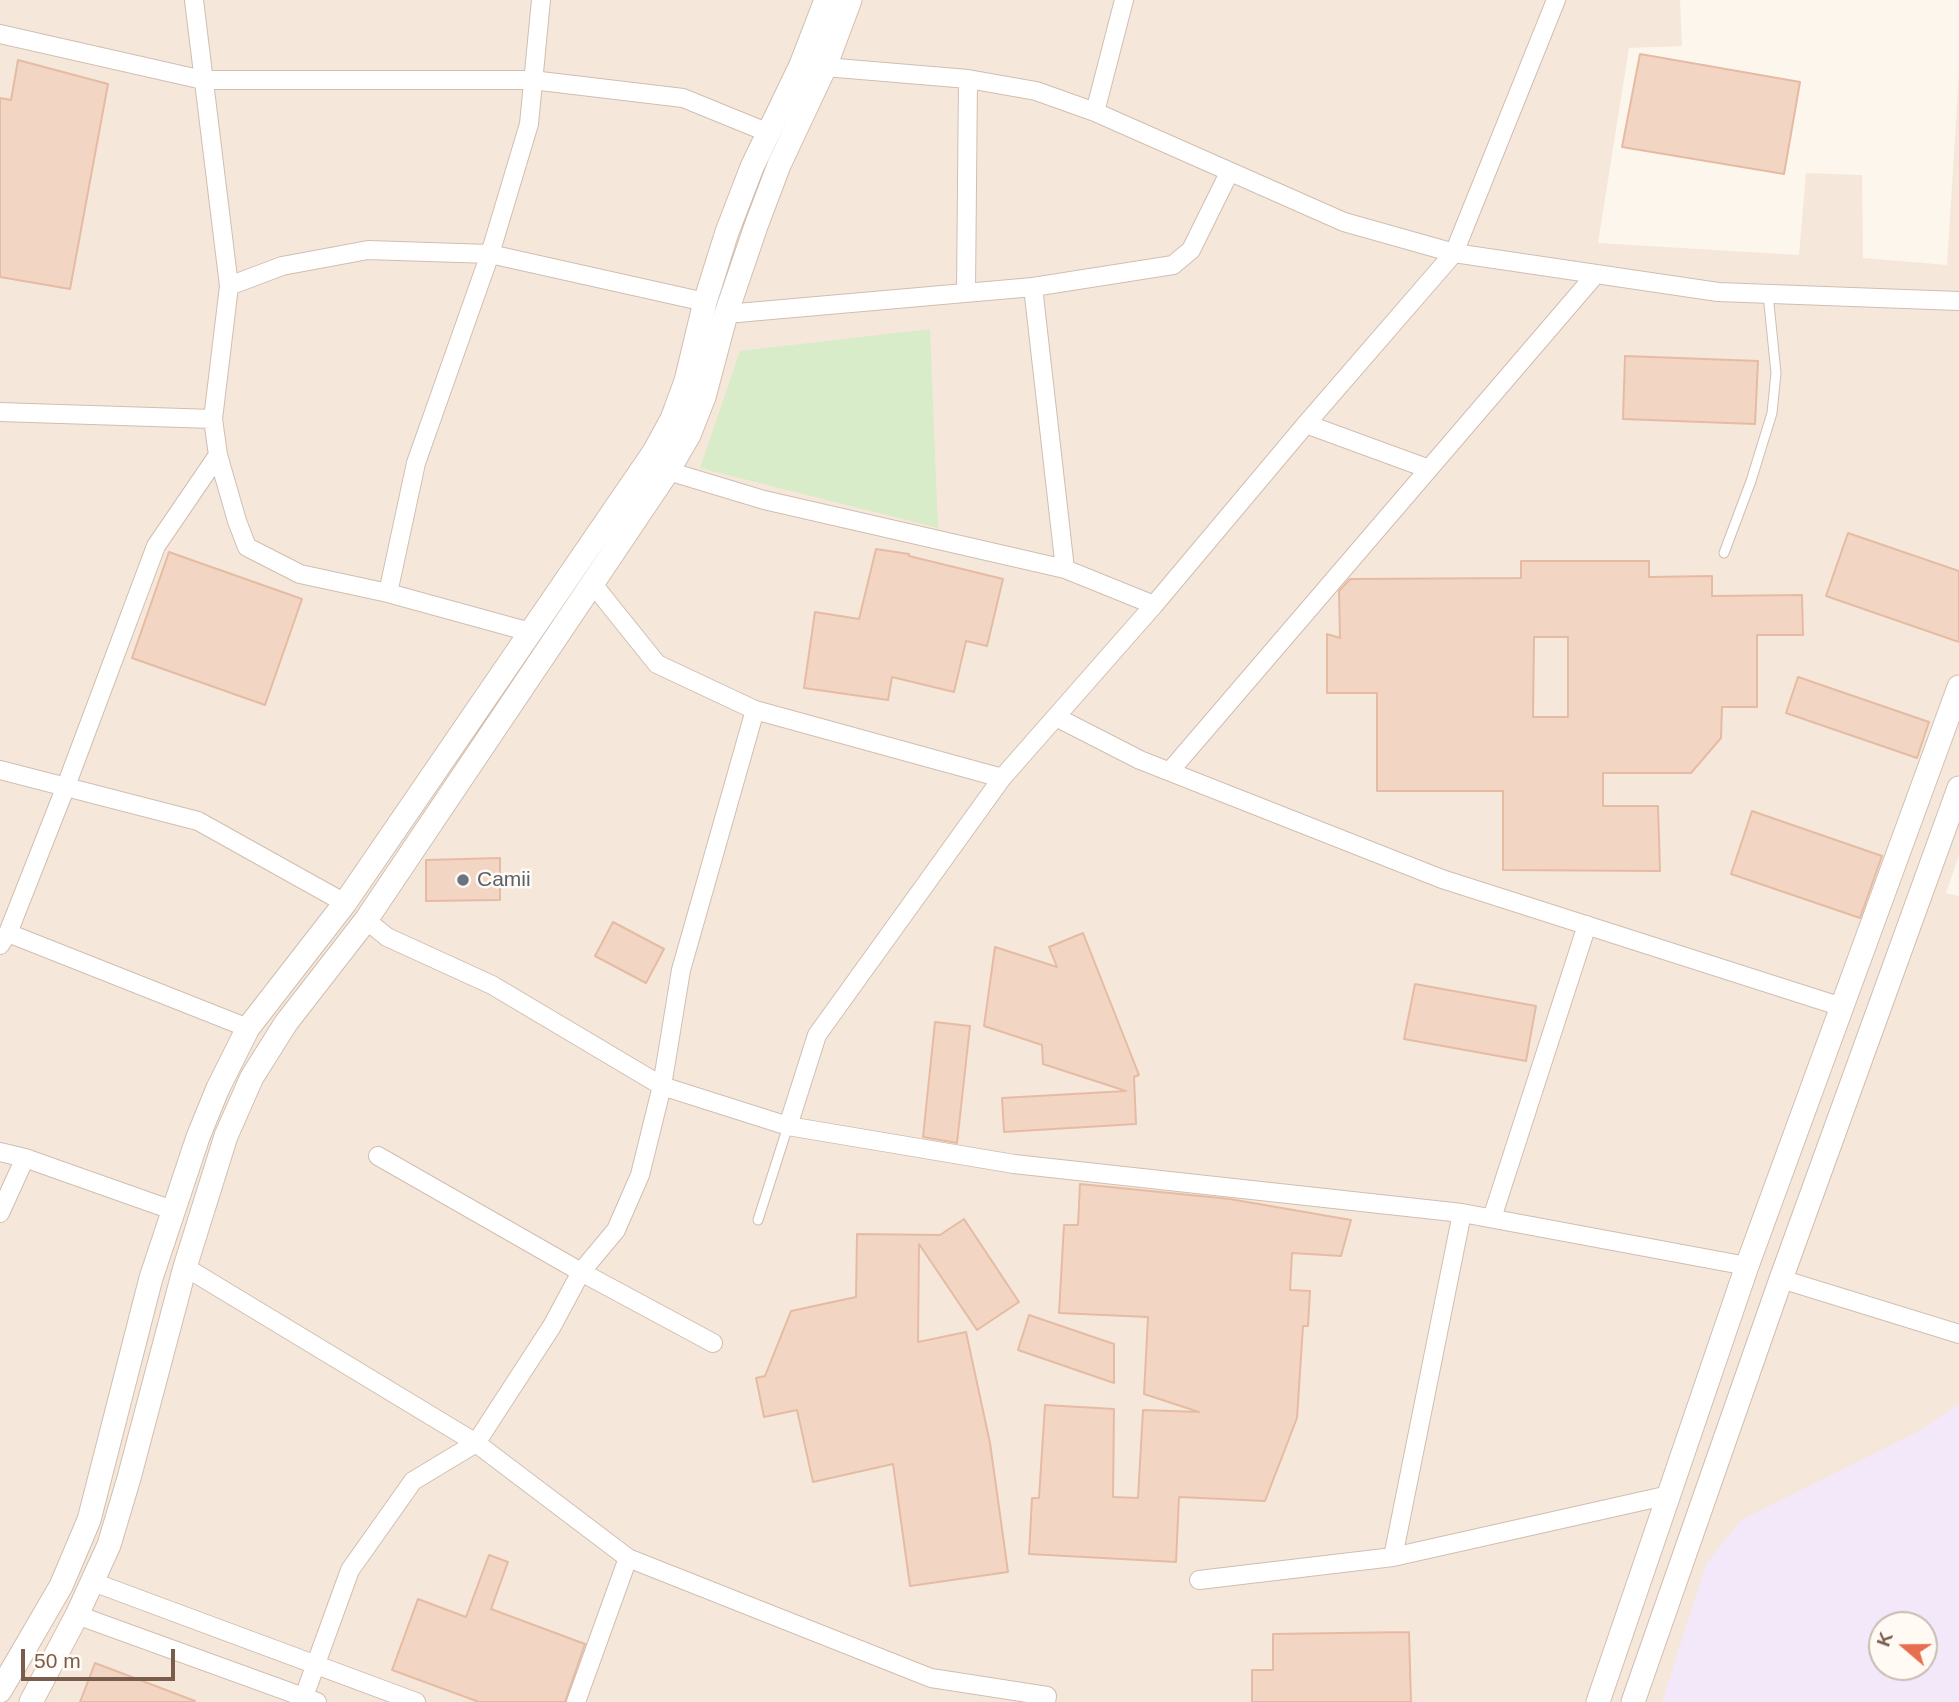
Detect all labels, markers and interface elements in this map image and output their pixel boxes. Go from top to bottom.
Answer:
place label: Camii [477,867,531,893]
marker: Camii [455,872,471,888]
north arrow [1868,1611,1938,1681]
text: K [1872,1629,1897,1649]
scale bar [24,1636,178,1680]
text: 50 m [34,1649,81,1672]

